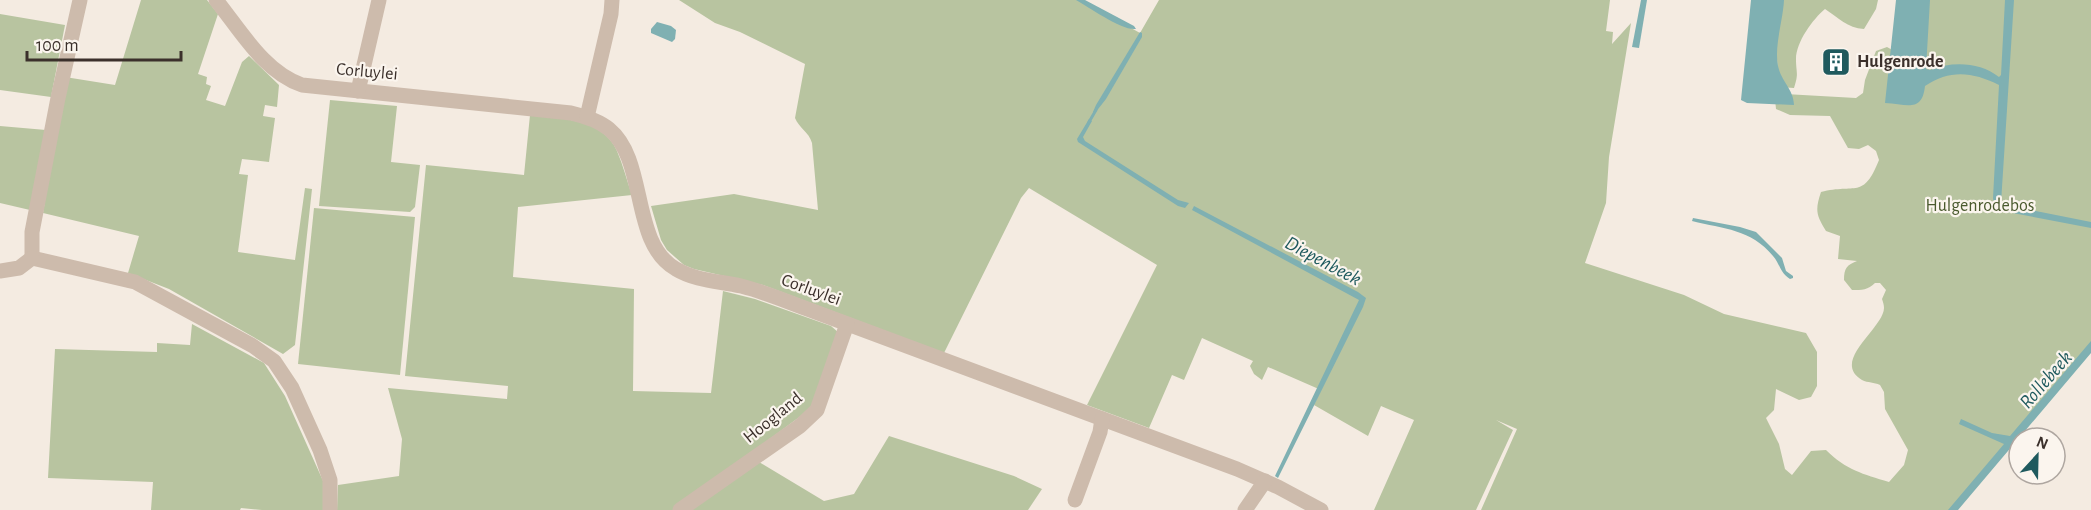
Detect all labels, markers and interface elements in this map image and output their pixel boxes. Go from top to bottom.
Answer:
scale bar [27,24,182,62]
text: 100 m [36,37,79,55]
building icon: Hulgenrode [1820,46,1852,78]
place label: Hulgenrode [1857,53,1943,71]
street label: Corluylei [335,60,399,84]
park label: Hulgenrodebos [1926,197,2034,215]
water label: Diepenbeek [1282,233,1364,289]
street label: Corluylei [779,271,843,309]
water label: Rollebeek [2016,348,2076,412]
street label: Hoogland [740,389,806,447]
north arrow [2007,426,2067,486]
text: N [2034,434,2050,453]

